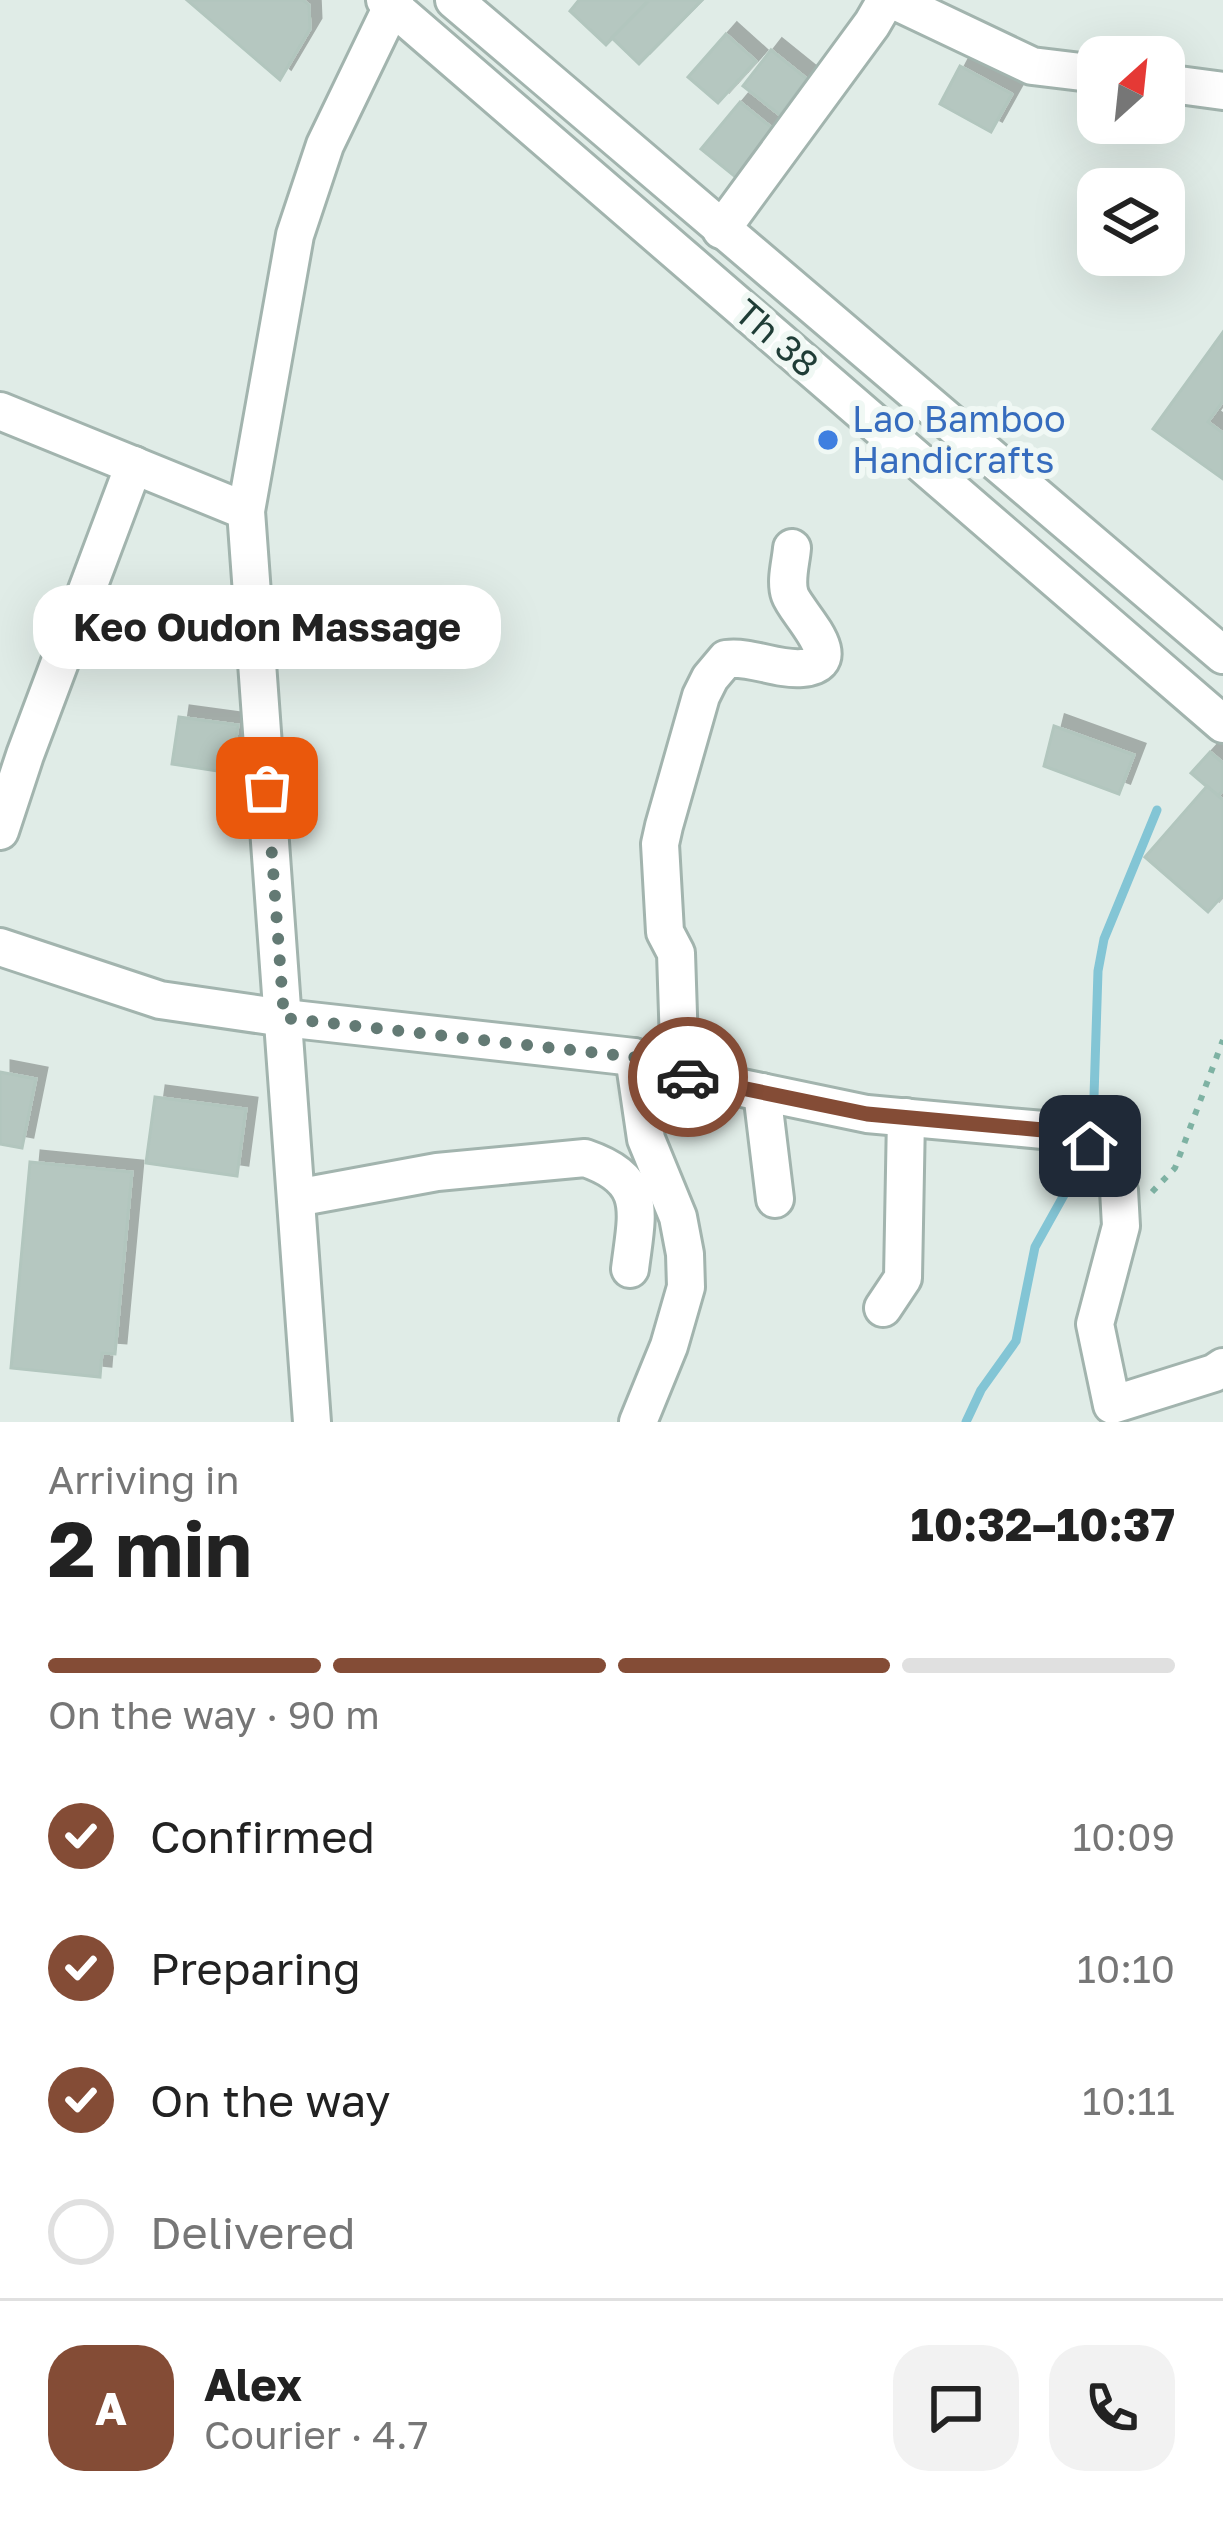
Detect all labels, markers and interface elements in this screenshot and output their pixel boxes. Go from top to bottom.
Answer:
north arrow [1077,36,1185,144]
map controls [1077,36,1185,276]
button: layers [1077,168,1185,276]
street label: Th 38 [727,290,828,385]
place label: Lao Bamboo Handicrafts [852,397,1065,481]
marker: Lao Bamboo Handicrafts [815,427,841,453]
callout: Keo Oudon Massage [33,584,501,668]
text: Keo Oudon Massage [73,603,461,650]
pin [216,737,318,839]
icon: bag [234,755,300,821]
courier [628,1017,748,1137]
icon: car [655,1044,721,1110]
pin [1039,1095,1141,1197]
icon: home [1057,1113,1123,1179]
text: Arriving in [48,1456,239,1503]
text: 10:32–10:37 [911,1497,1175,1551]
text: 2 min [48,1501,252,1594]
text: On the way · 90 m [48,1691,380,1738]
icon: check [48,1803,114,1869]
text: Confirmed [150,1809,375,1863]
text: 10:09 [1072,1813,1175,1860]
icon: check [48,1935,114,2001]
text: Preparing [150,1941,361,1995]
text: 10:10 [1077,1945,1175,1992]
icon: check [48,2067,114,2133]
text: On the way [150,2073,391,2127]
text: 10:11 [1082,2077,1175,2124]
text: Delivered [150,2205,355,2259]
button: chat [893,2345,1019,2471]
button: phone [1049,2345,1175,2471]
text: Alex [204,2357,302,2411]
text: A [95,2381,127,2435]
text: Courier · 4.7 [204,2411,428,2458]

